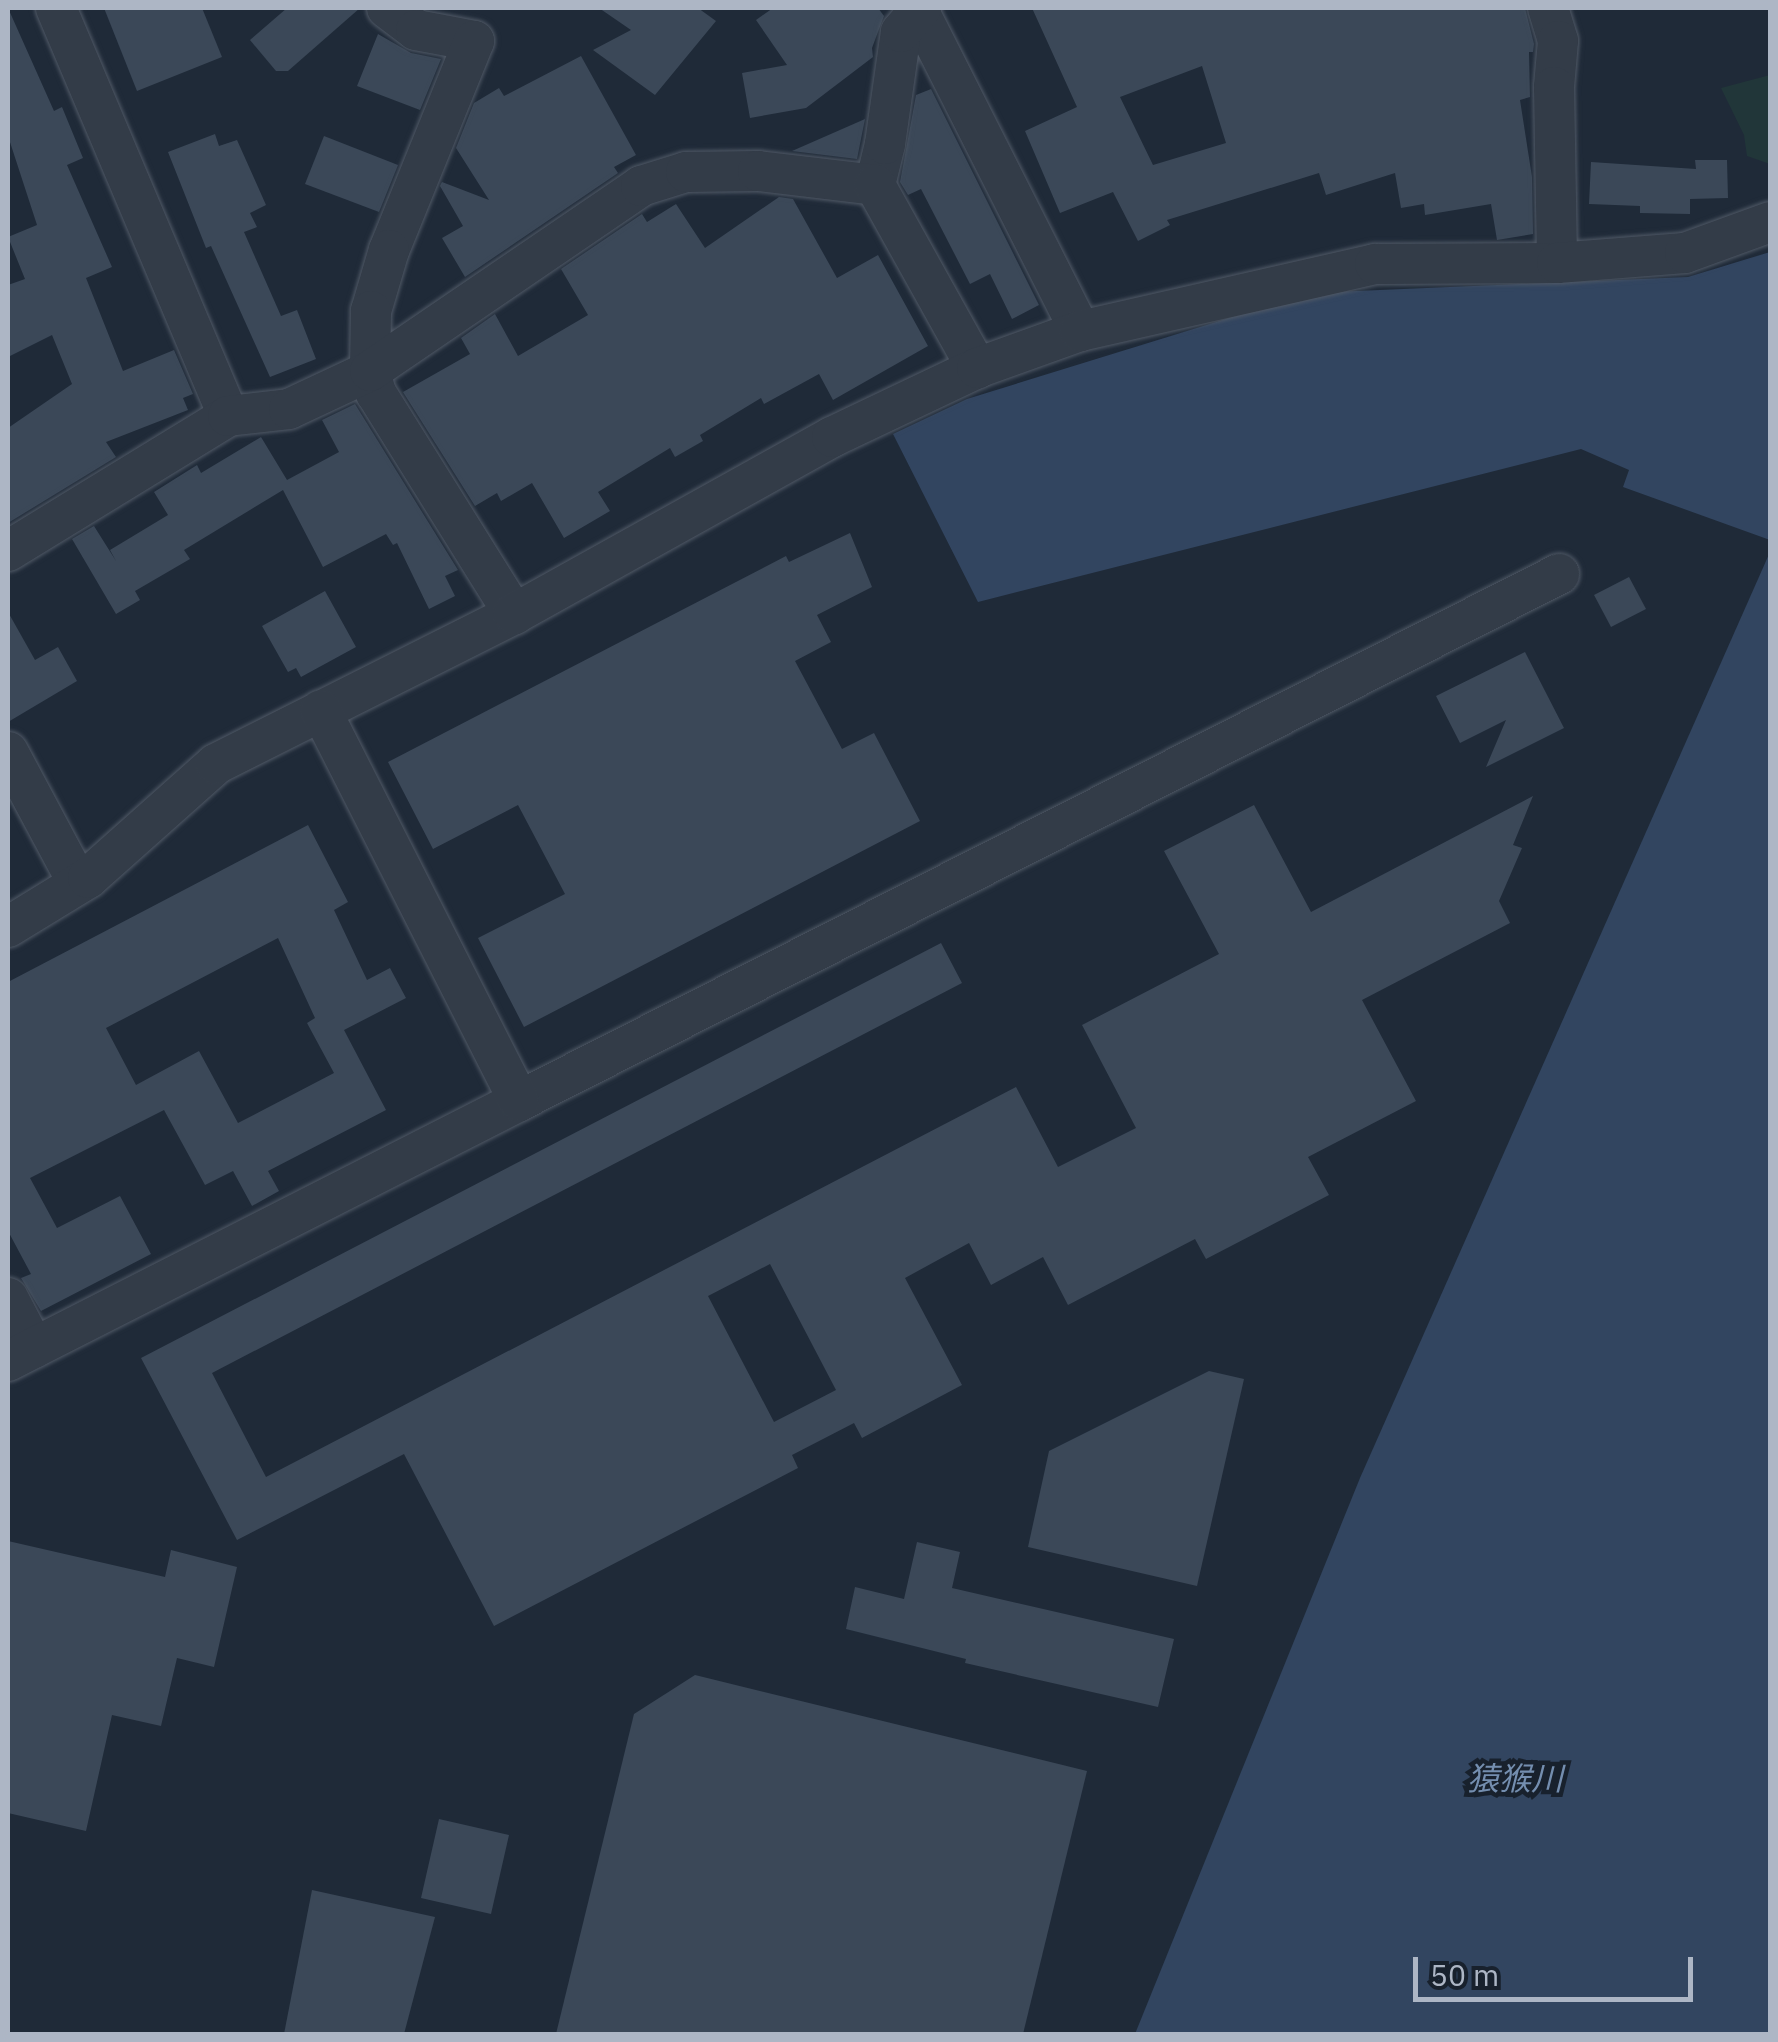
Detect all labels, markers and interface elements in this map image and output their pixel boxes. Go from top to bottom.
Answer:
water label: 猿猴川 [1467,1759,1563,1797]
scale bar [1418,1937,1698,1999]
text: 50 m [1430,1955,1499,1994]

